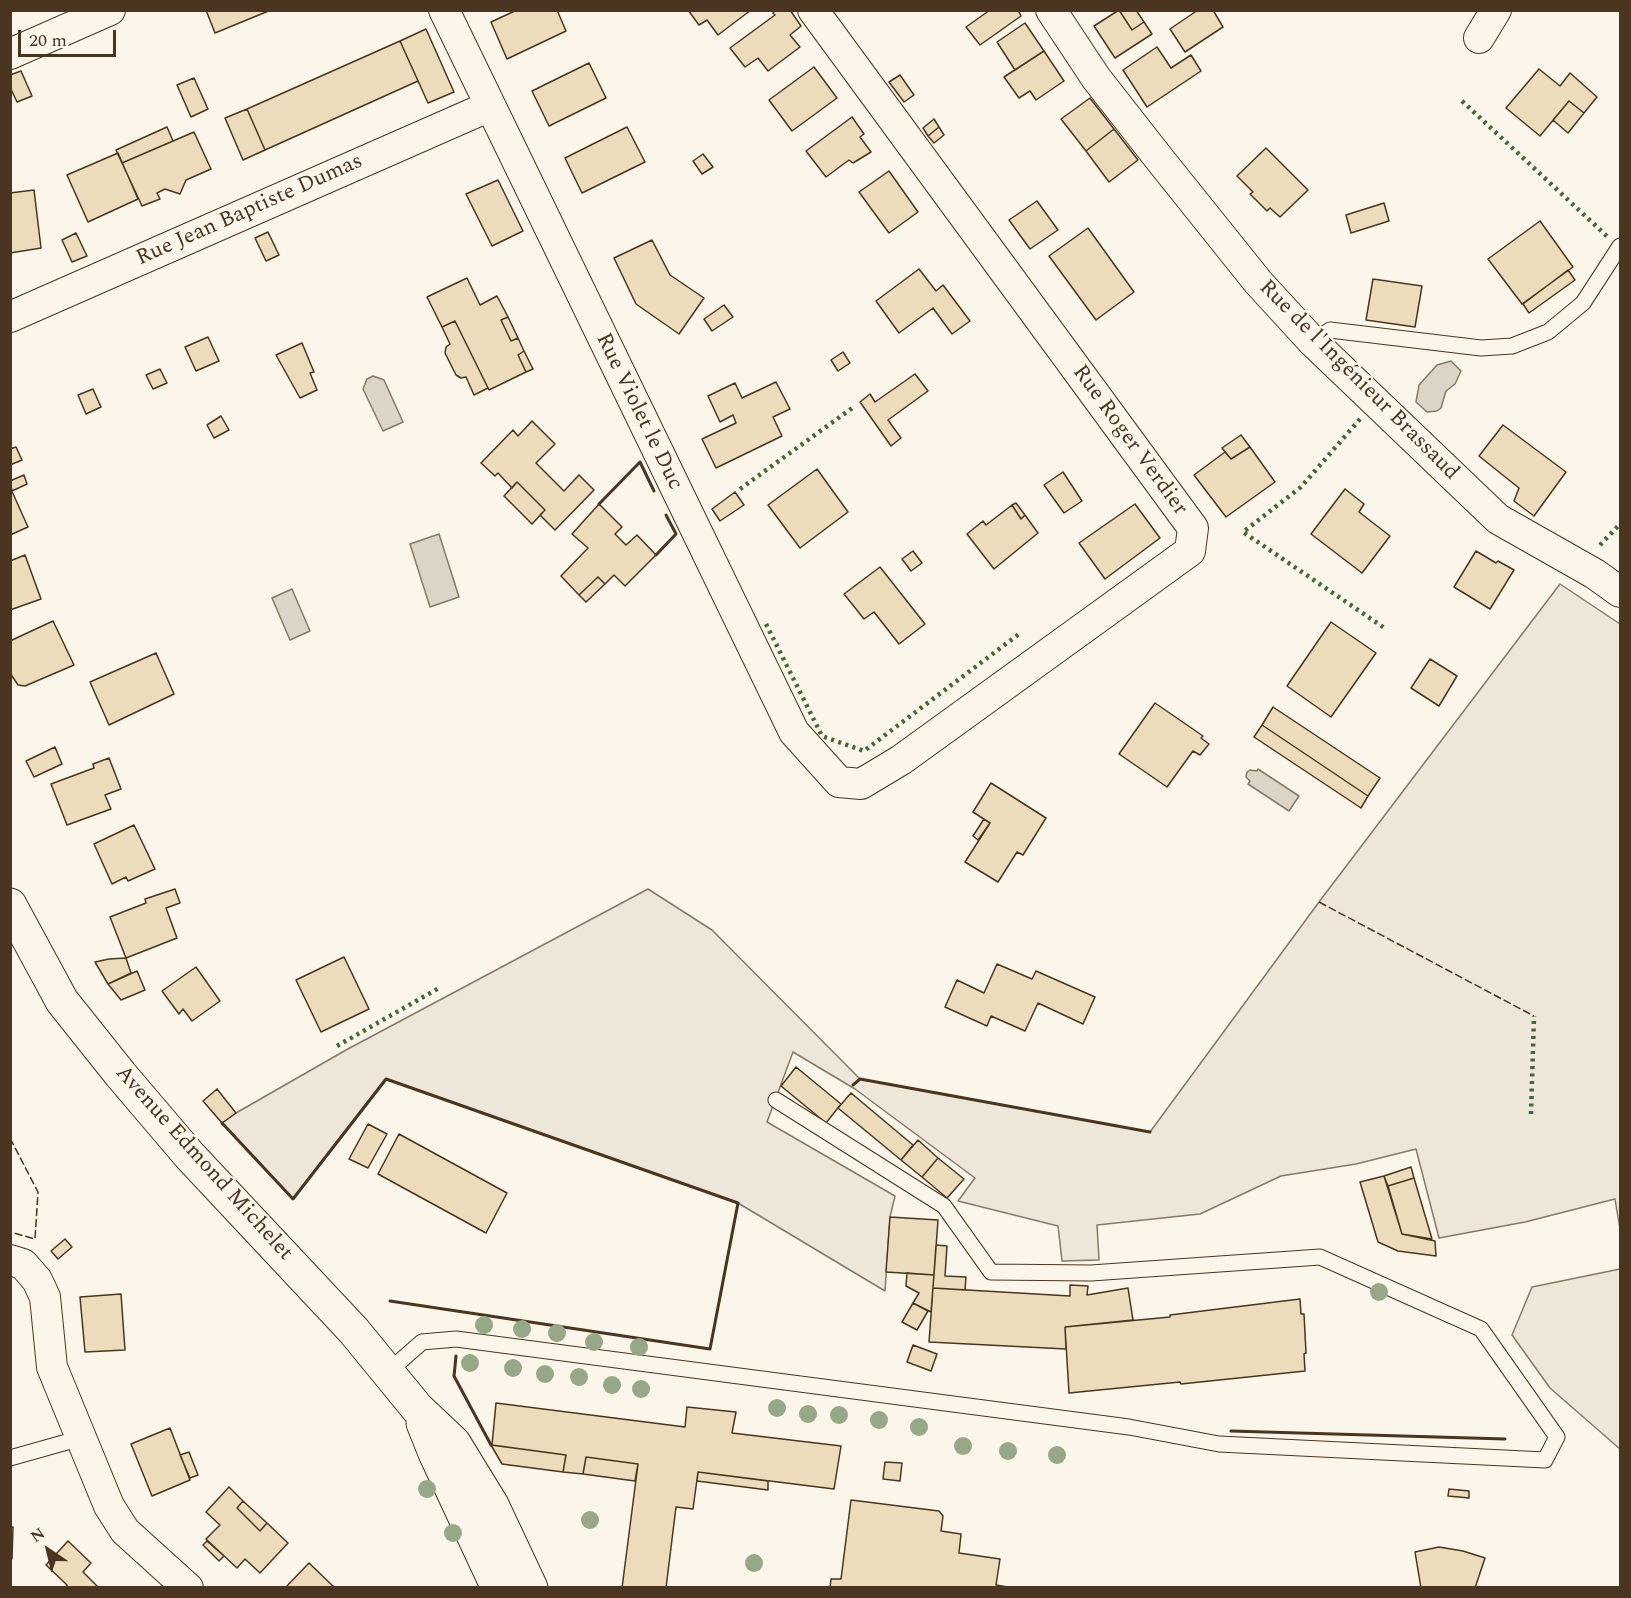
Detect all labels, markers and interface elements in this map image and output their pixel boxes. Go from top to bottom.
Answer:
scale bar [21,18,118,56]
text: 20 m [29,27,67,54]
street label: Rue Jean Baptiste Dumas [133,149,367,273]
street label: Rue de l'Ingénieur Brassaud [1252,275,1464,487]
street label: Rue Violet le Duc [589,329,687,495]
street label: Rue Roger Verdier [1066,361,1192,521]
street label: Avenue Edmond Michelet [109,1061,297,1267]
north arrow [18,1520,78,1580]
text: N [25,1522,50,1549]

